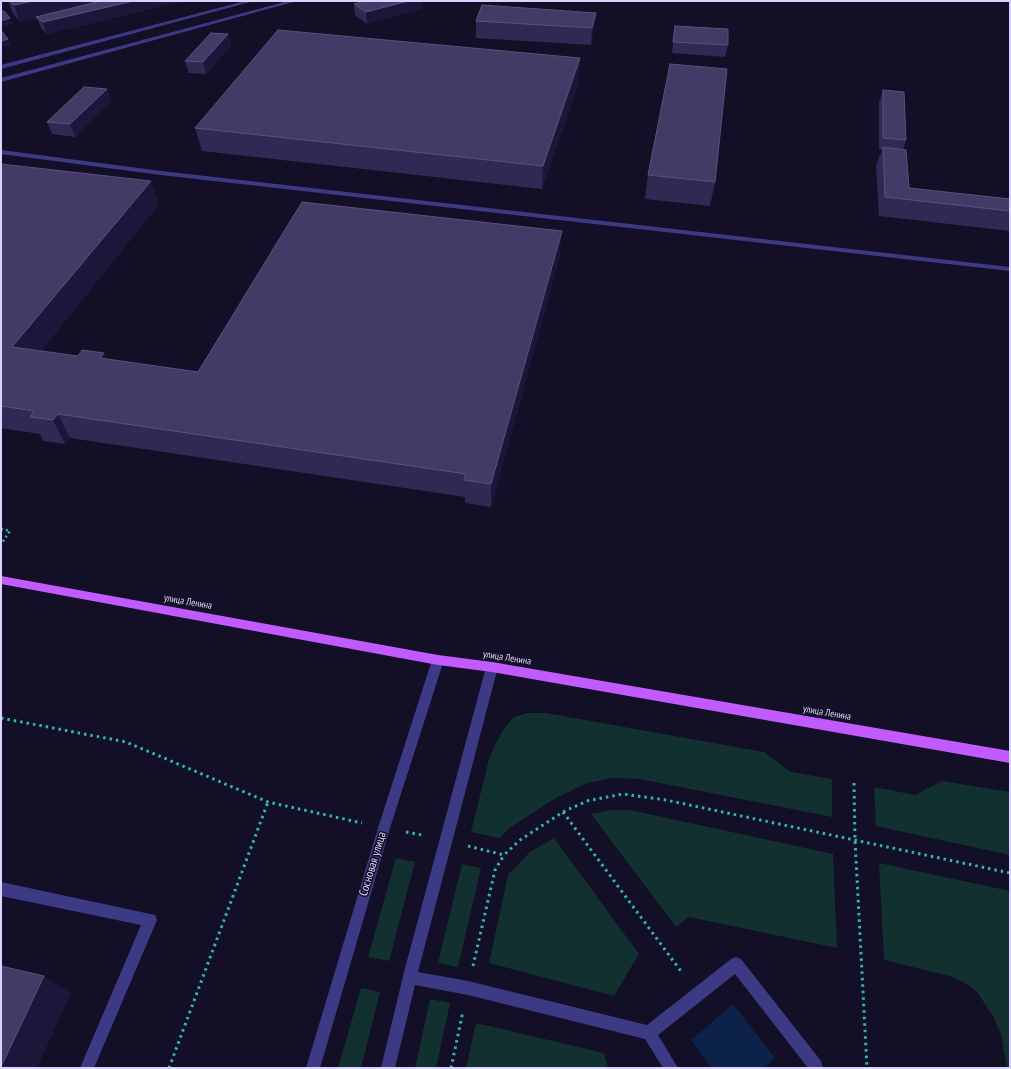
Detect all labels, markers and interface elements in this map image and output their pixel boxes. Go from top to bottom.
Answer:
street label: улица Ленина [163,592,213,612]
street label: улица Ленина [482,648,532,668]
street label: улица Ленина [802,703,852,723]
street label: Сосновая улица [356,830,390,898]

